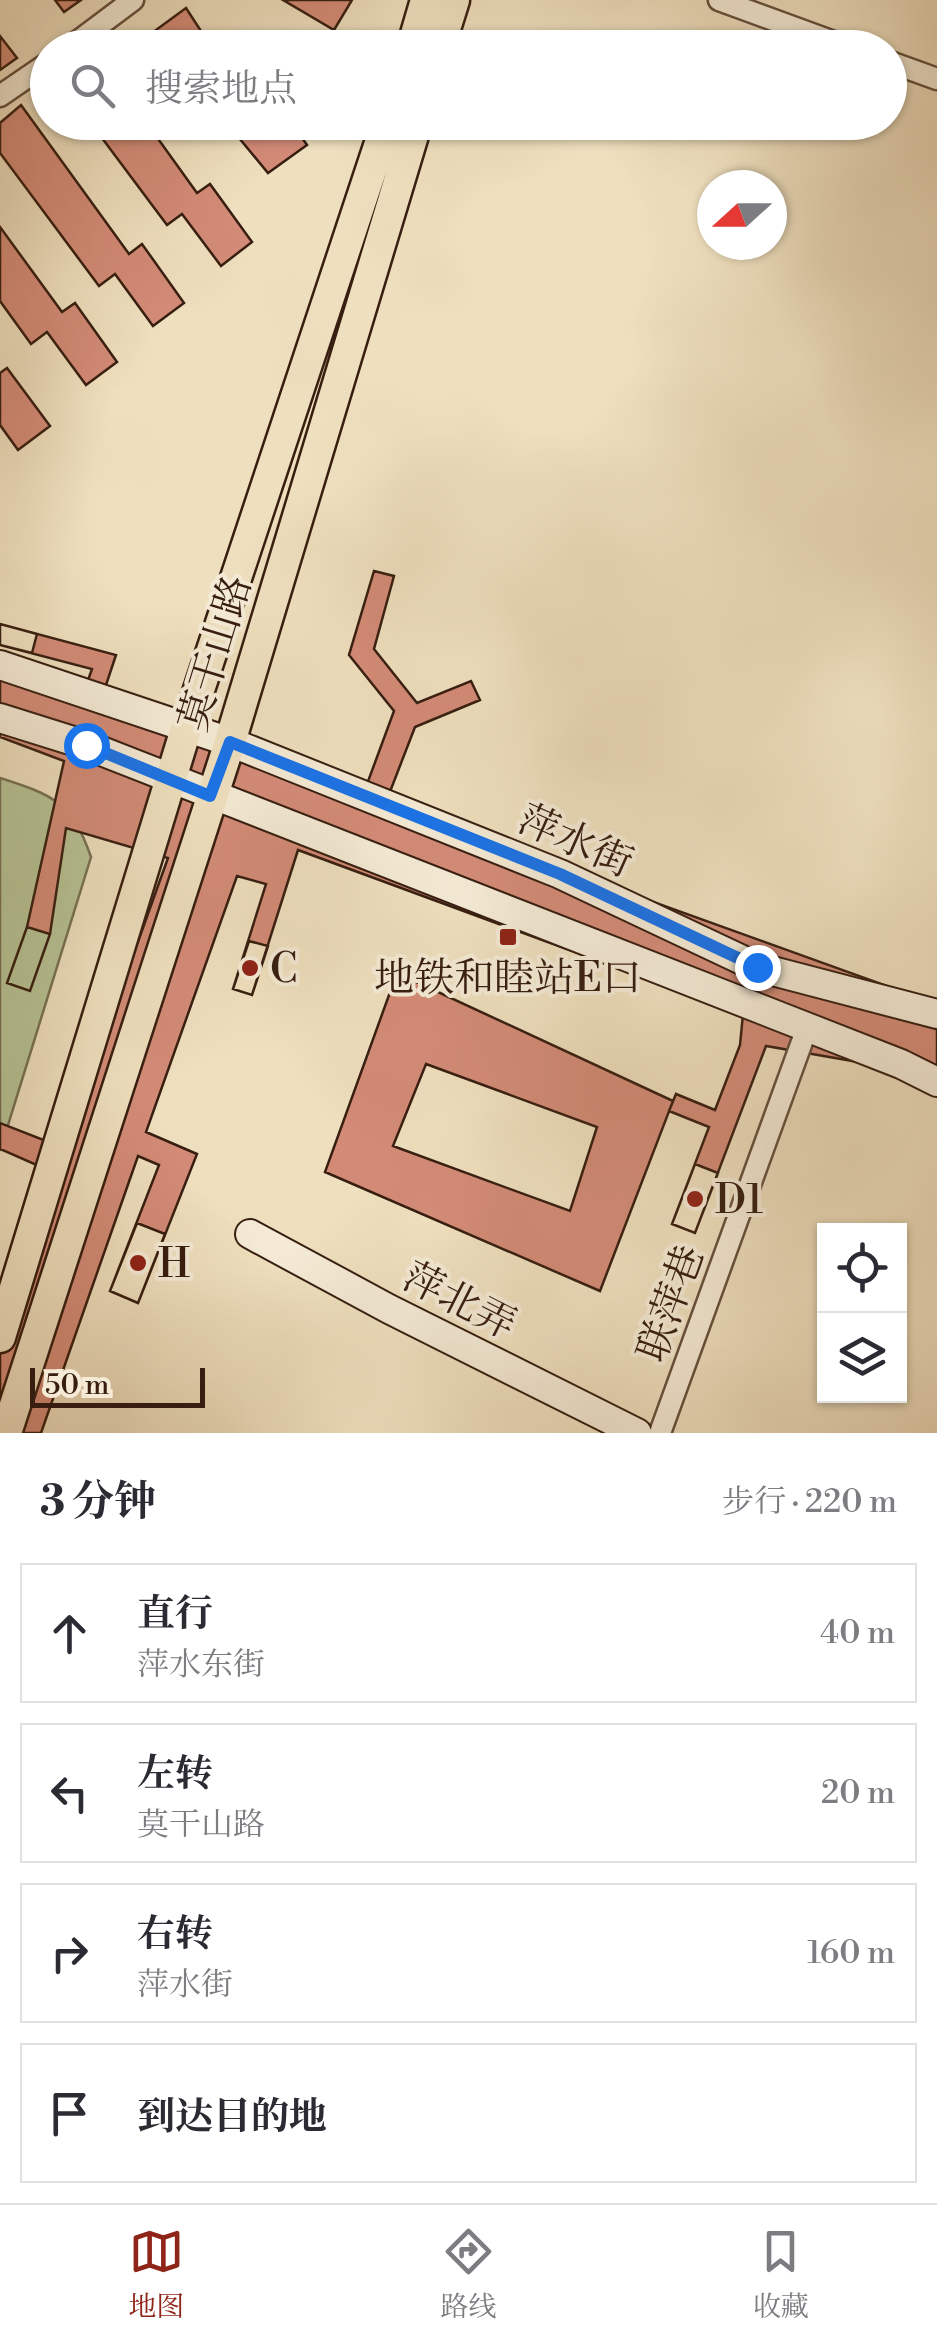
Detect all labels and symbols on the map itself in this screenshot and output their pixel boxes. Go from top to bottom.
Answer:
north arrow [697,170,787,260]
street label: 莫干山路 [169,570,263,737]
route start [64,723,110,769]
street label: 萍水街 [510,795,640,889]
marker: 地铁和睦站E口 [497,926,519,948]
place label: C [270,945,297,995]
route end [735,945,781,991]
place label: 地铁和睦站E口 [374,954,642,1004]
marker: C [239,957,261,979]
place label: D1 [715,1176,763,1226]
marker: D1 [684,1188,706,1210]
street label: 联萍巷 [628,1239,716,1369]
place label: H [158,1240,190,1290]
marker: H [127,1252,149,1274]
street label: 萍北弄 [394,1252,524,1351]
scale bar [30,1363,205,1408]

